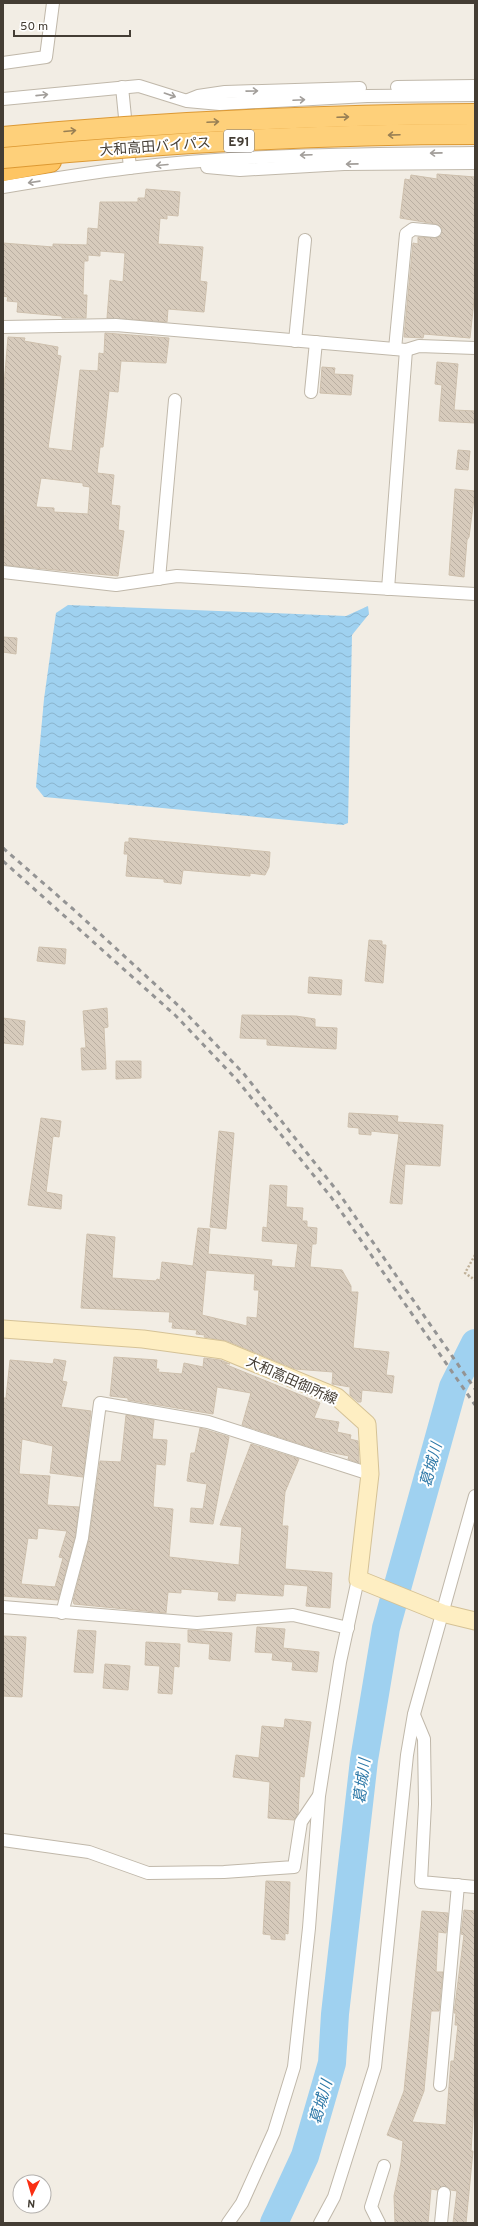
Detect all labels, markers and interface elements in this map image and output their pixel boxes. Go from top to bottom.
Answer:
scale bar [14,12,130,38]
text: 50 m [20,19,48,35]
one-way arrow [245,87,258,95]
one-way arrow [35,91,48,99]
one-way arrow [164,92,176,100]
one-way arrow [292,96,305,103]
one-way arrow [336,113,349,121]
one-way arrow [206,118,219,126]
one-way arrow [63,128,76,135]
road number: E91 [224,130,254,152]
one-way arrow [388,131,401,139]
street label: 大和高田バイパス [99,135,211,160]
one-way arrow [430,149,443,157]
one-way arrow [300,152,313,159]
one-way arrow [346,160,359,168]
one-way arrow [156,162,169,169]
one-way arrow [27,178,40,186]
street label: 大和高田御所線 [243,1354,340,1409]
water label: 葛城川 [417,1439,448,1490]
water label: 葛城川 [351,1756,376,1805]
water label: 葛城川 [307,2076,338,2127]
north arrow [12,2174,52,2214]
text: N [27,2196,36,2210]

